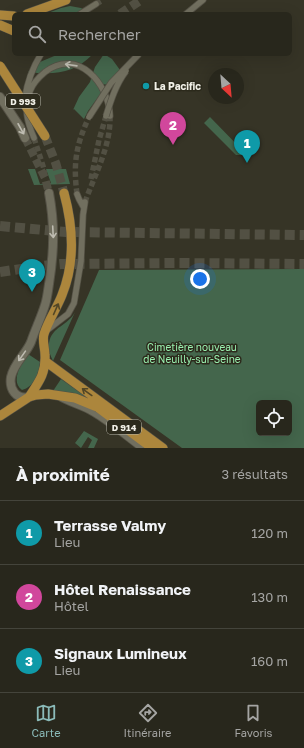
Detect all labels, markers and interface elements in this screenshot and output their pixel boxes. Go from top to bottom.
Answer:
search box [12,12,292,56]
icon: search [26,23,48,45]
text: Rechercher [58,25,141,43]
one-way arrow [65,61,78,69]
north arrow [208,68,244,104]
place label: La Pacific [154,80,201,92]
marker: La Pacific [141,81,151,91]
road number: D 993 [6,94,40,108]
pin: 2 [160,112,186,145]
one-way arrow [17,123,25,135]
pin: 1 [234,130,260,163]
one-way arrow [50,225,57,238]
pin: 3 [19,259,45,292]
your location [190,269,210,289]
one-way arrow [53,303,60,315]
park label: Cimetière nouveau de Neuilly-sur-Seine [143,341,241,365]
one-way arrow [18,350,26,361]
one-way arrow [81,388,92,396]
map controls [256,400,292,436]
button: locate [256,400,292,436]
road number: D 914 [107,420,141,434]
text: À proximité [16,464,110,485]
text: 3 résultats [222,466,288,482]
text: Terrasse Valmy [54,516,166,534]
text: 1 [26,525,32,541]
text: 120 m [251,525,288,541]
text: Lieu [54,534,80,550]
text: Hôtel Renaissance [54,580,191,598]
text: 2 [25,589,33,605]
text: 130 m [251,589,288,605]
text: Hôtel [54,598,89,614]
text: Signaux Lumineux [54,644,187,662]
text: 3 [25,653,33,669]
text: 160 m [251,653,288,669]
text: Lieu [54,662,80,678]
tab: Carte [32,702,61,739]
tab: Itinéraire [124,702,171,739]
tab: Favoris [235,702,272,739]

